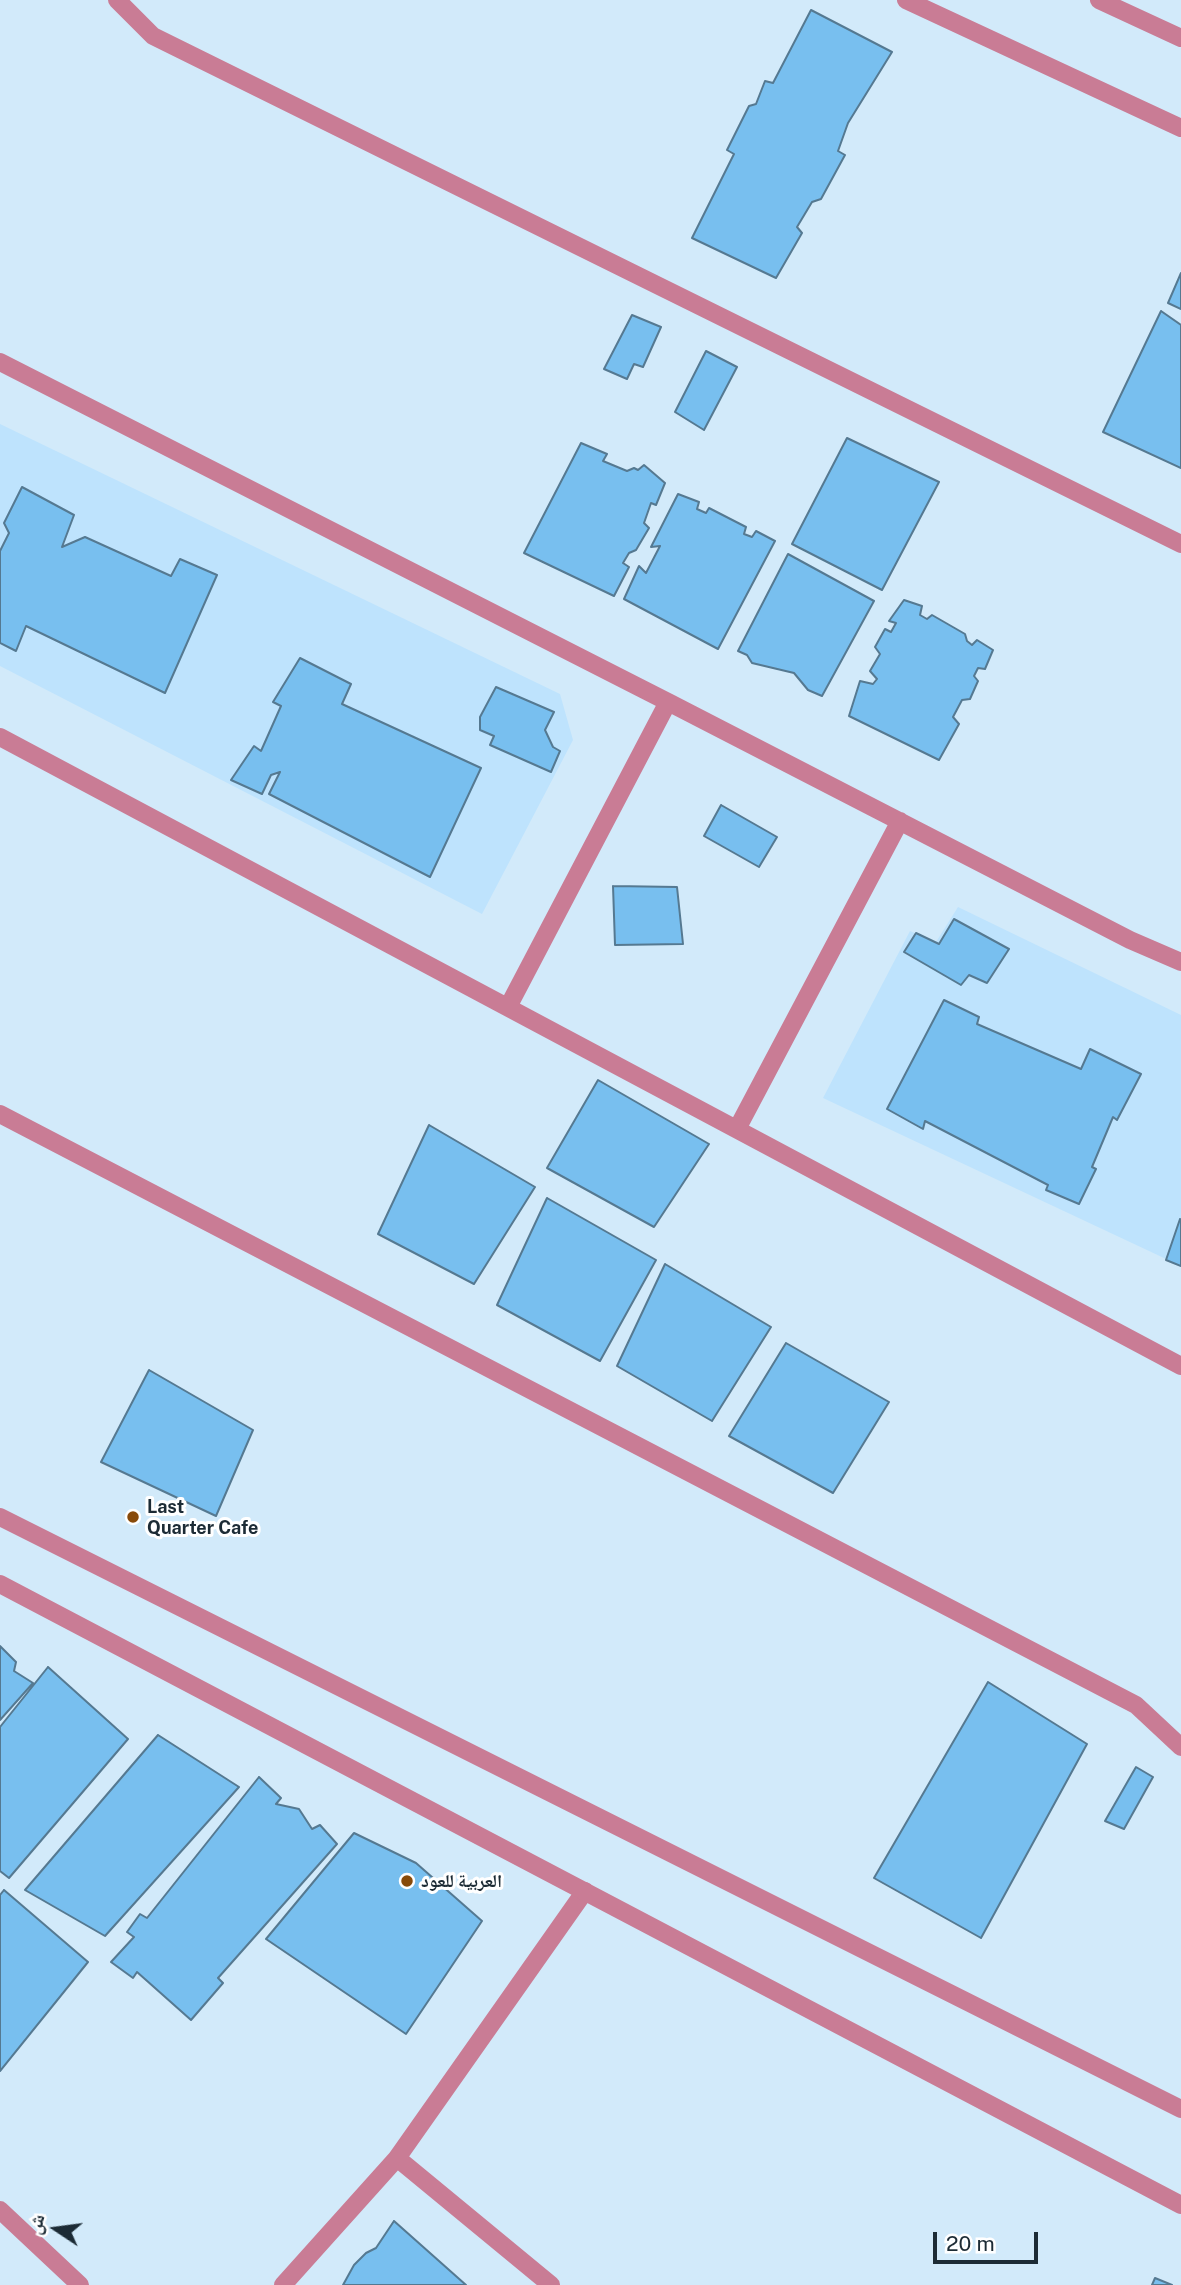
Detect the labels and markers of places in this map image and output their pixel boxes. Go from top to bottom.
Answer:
place label: Last Quarter Cafe [147,1496,258,1538]
marker: Last Quarter Cafe [125,1509,141,1525]
place label: العربية للعود [421,1870,502,1892]
marker: العربية للعود [399,1873,415,1889]

